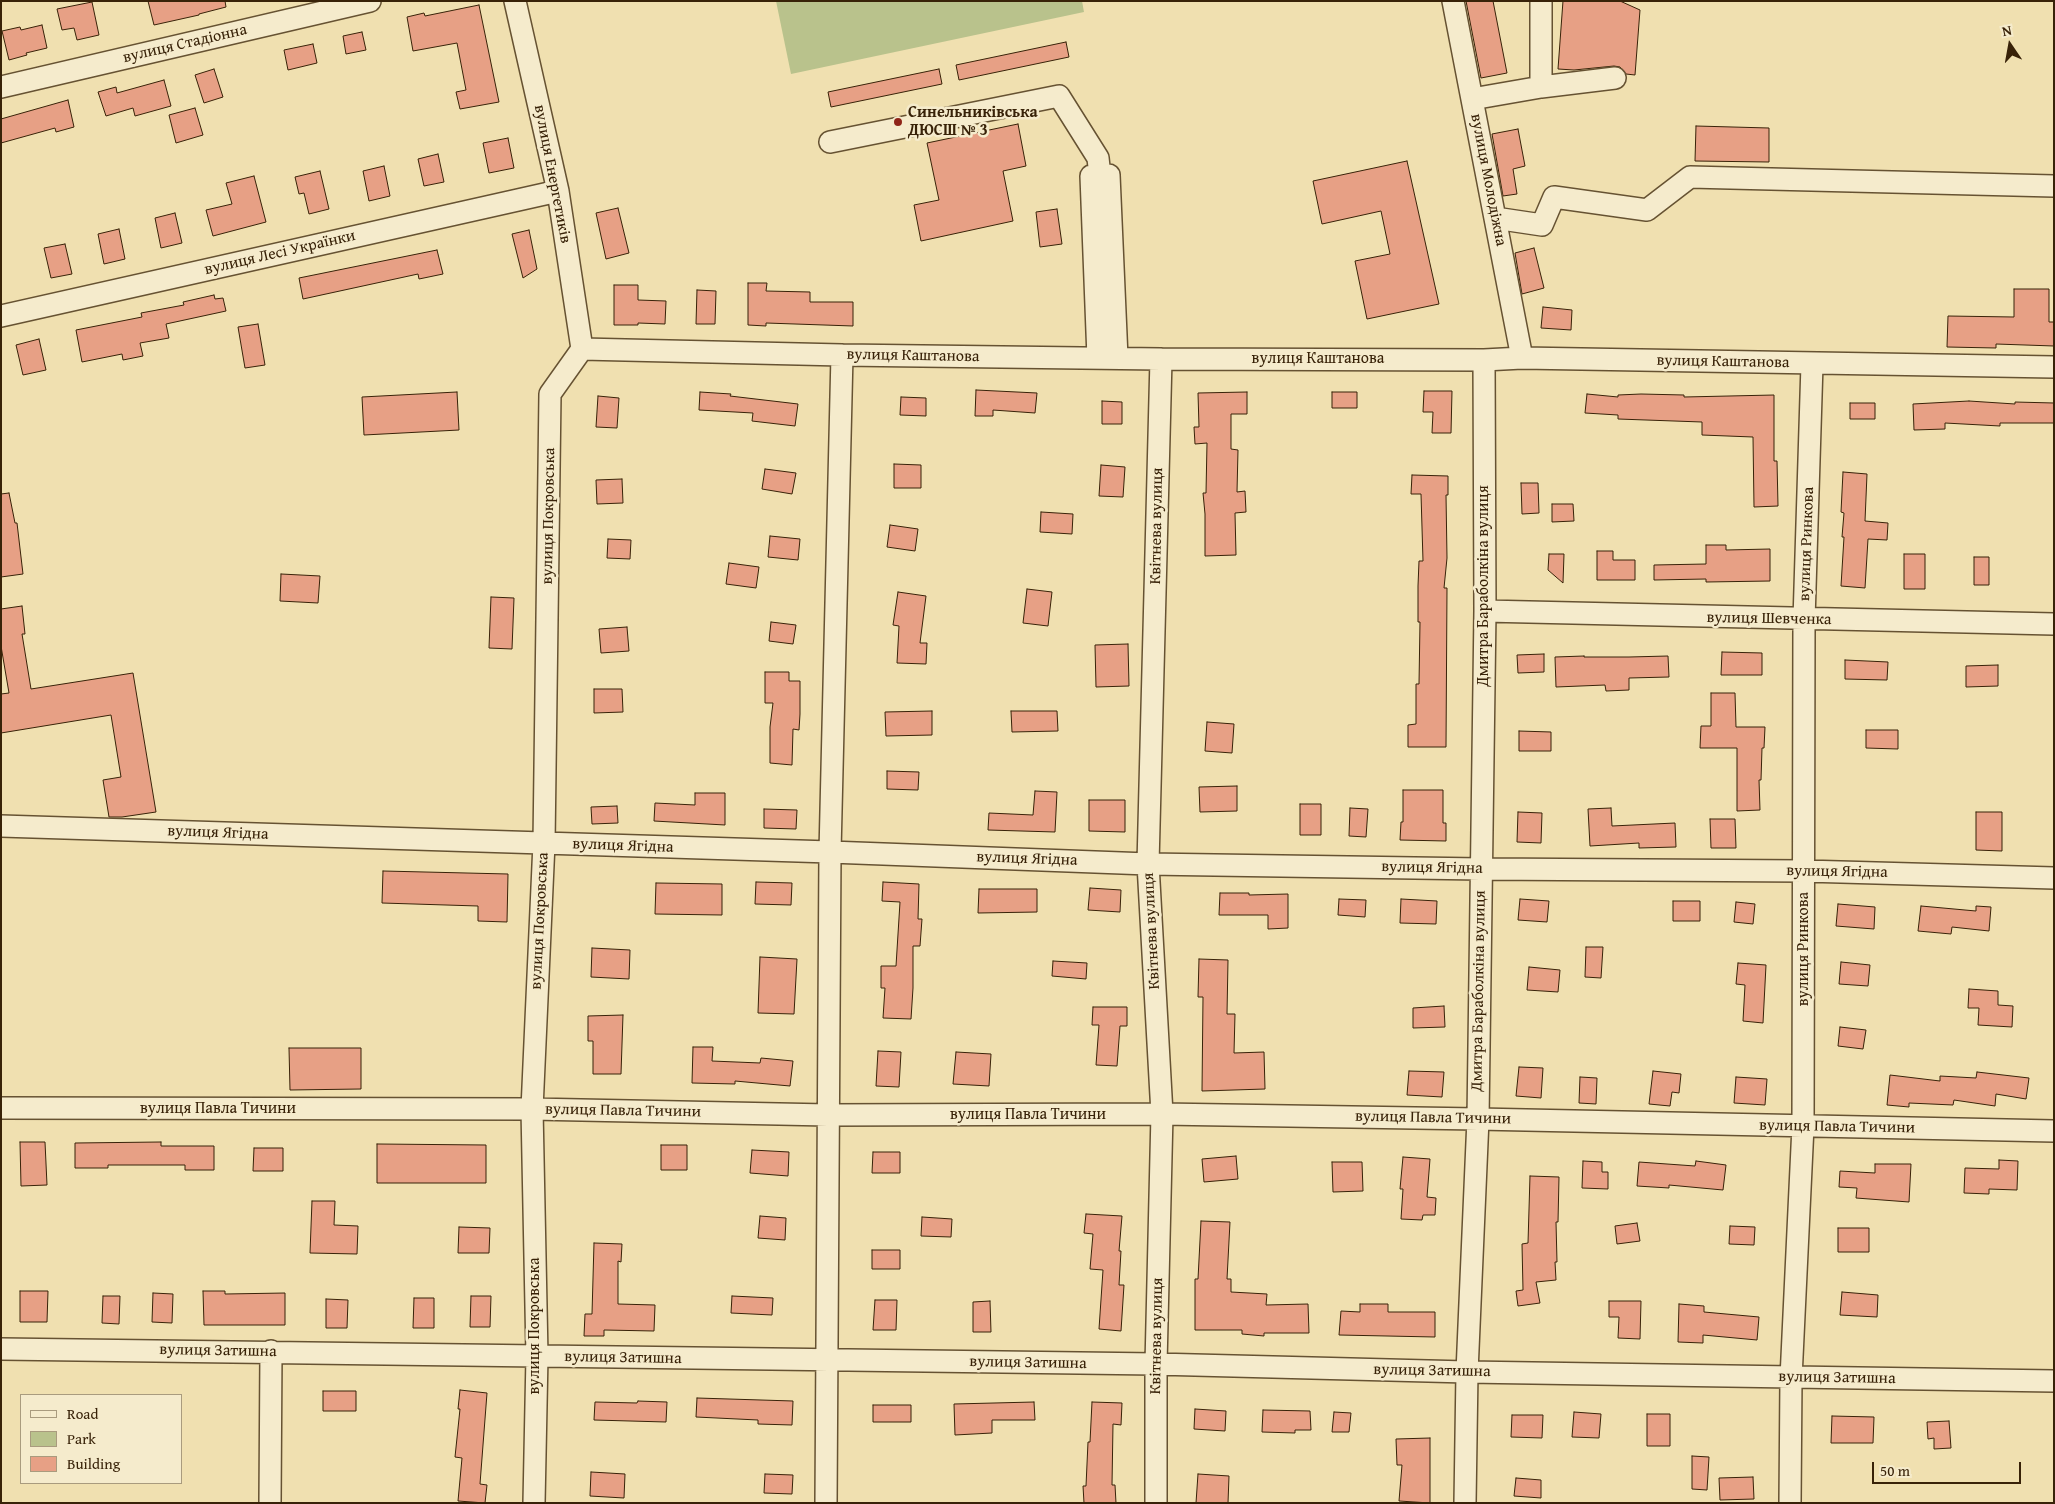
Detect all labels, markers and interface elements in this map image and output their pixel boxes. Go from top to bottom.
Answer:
street label: вулиця Стадіонна [121,20,249,68]
north arrow [1985,20,2035,70]
text: N [2000,20,2014,41]
street label: вулиця Енергетиків [529,103,575,245]
place label: Синельниківська ДЮСШ № 3 [908,103,1038,141]
street label: вулиця Молодіжна [1466,112,1510,248]
marker: Синельниківська ДЮСШ № 3 [892,116,904,128]
street label: вулиця Лесі Українки [203,226,357,280]
street label: вулиця Каштанова [846,345,980,367]
street label: вулиця Каштанова [1252,349,1384,369]
street label: вулиця Каштанова [1656,351,1790,373]
street label: вулиця Покровська [538,447,560,585]
street label: Квітнева вулиця [1146,467,1168,585]
street label: Дмитра Бараболкіна вулиця [1474,485,1494,687]
street label: вулиця Ринкова [1795,487,1819,601]
street label: вулиця Шевченка [1706,608,1832,630]
street label: вулиця Ягідна [167,822,269,844]
street label: вулиця Ягідна [572,835,674,857]
street label: вулиця Ягідна [976,848,1078,870]
street label: вулиця Покровська [527,852,553,990]
street label: вулиця Ягідна [1381,858,1483,878]
street label: вулиця Ягідна [1786,862,1888,882]
street label: Квітнева вулиця [1139,872,1165,990]
street label: Дмитра Бараболкіна вулиця [1468,890,1490,1092]
street label: вулиця Ринкова [1794,892,1814,1006]
street label: вулиця Павла Тичини [140,1099,296,1119]
street label: вулиця Павла Тичини [545,1100,701,1122]
street label: вулиця Павла Тичини [950,1105,1106,1125]
street label: вулиця Павла Тичини [1355,1107,1511,1129]
street label: вулиця Павла Тичини [1759,1116,1915,1138]
street label: вулиця Покровська [525,1257,545,1395]
street label: Квітнева вулиця [1146,1277,1168,1395]
street label: вулиця Затишна [159,1340,277,1362]
street label: вулиця Затишна [564,1347,682,1369]
street label: вулиця Затишна [969,1352,1087,1374]
street label: вулиця Затишна [1373,1360,1491,1382]
street label: вулиця Затишна [1778,1367,1896,1389]
legend [20,1394,182,1484]
text: Road [67,1403,98,1424]
text: Park [67,1428,96,1449]
scale bar [1875,1452,2024,1484]
text: Building [67,1453,120,1474]
text: 50 m [1880,1460,1910,1481]

